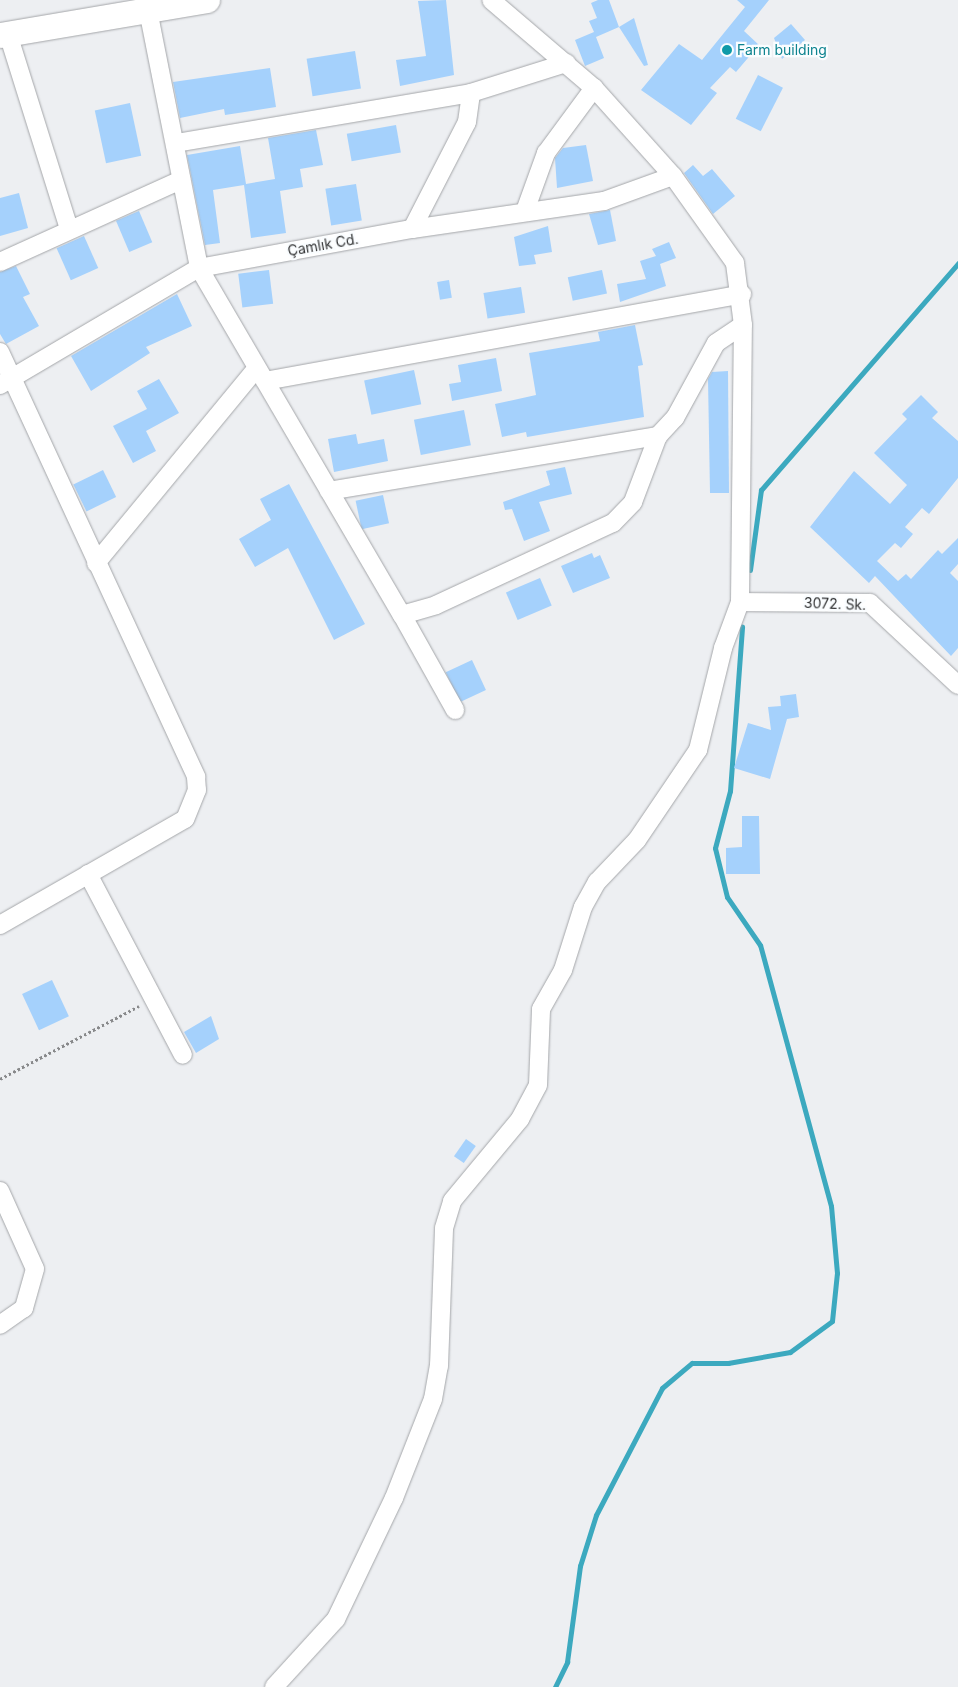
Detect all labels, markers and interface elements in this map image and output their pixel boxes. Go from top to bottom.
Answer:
place label: Farm building [737,42,827,58]
marker: Farm building [721,44,733,56]
street label: Çamlık Cd. [286,231,360,259]
street label: 3072. Sk. [804,595,866,613]

